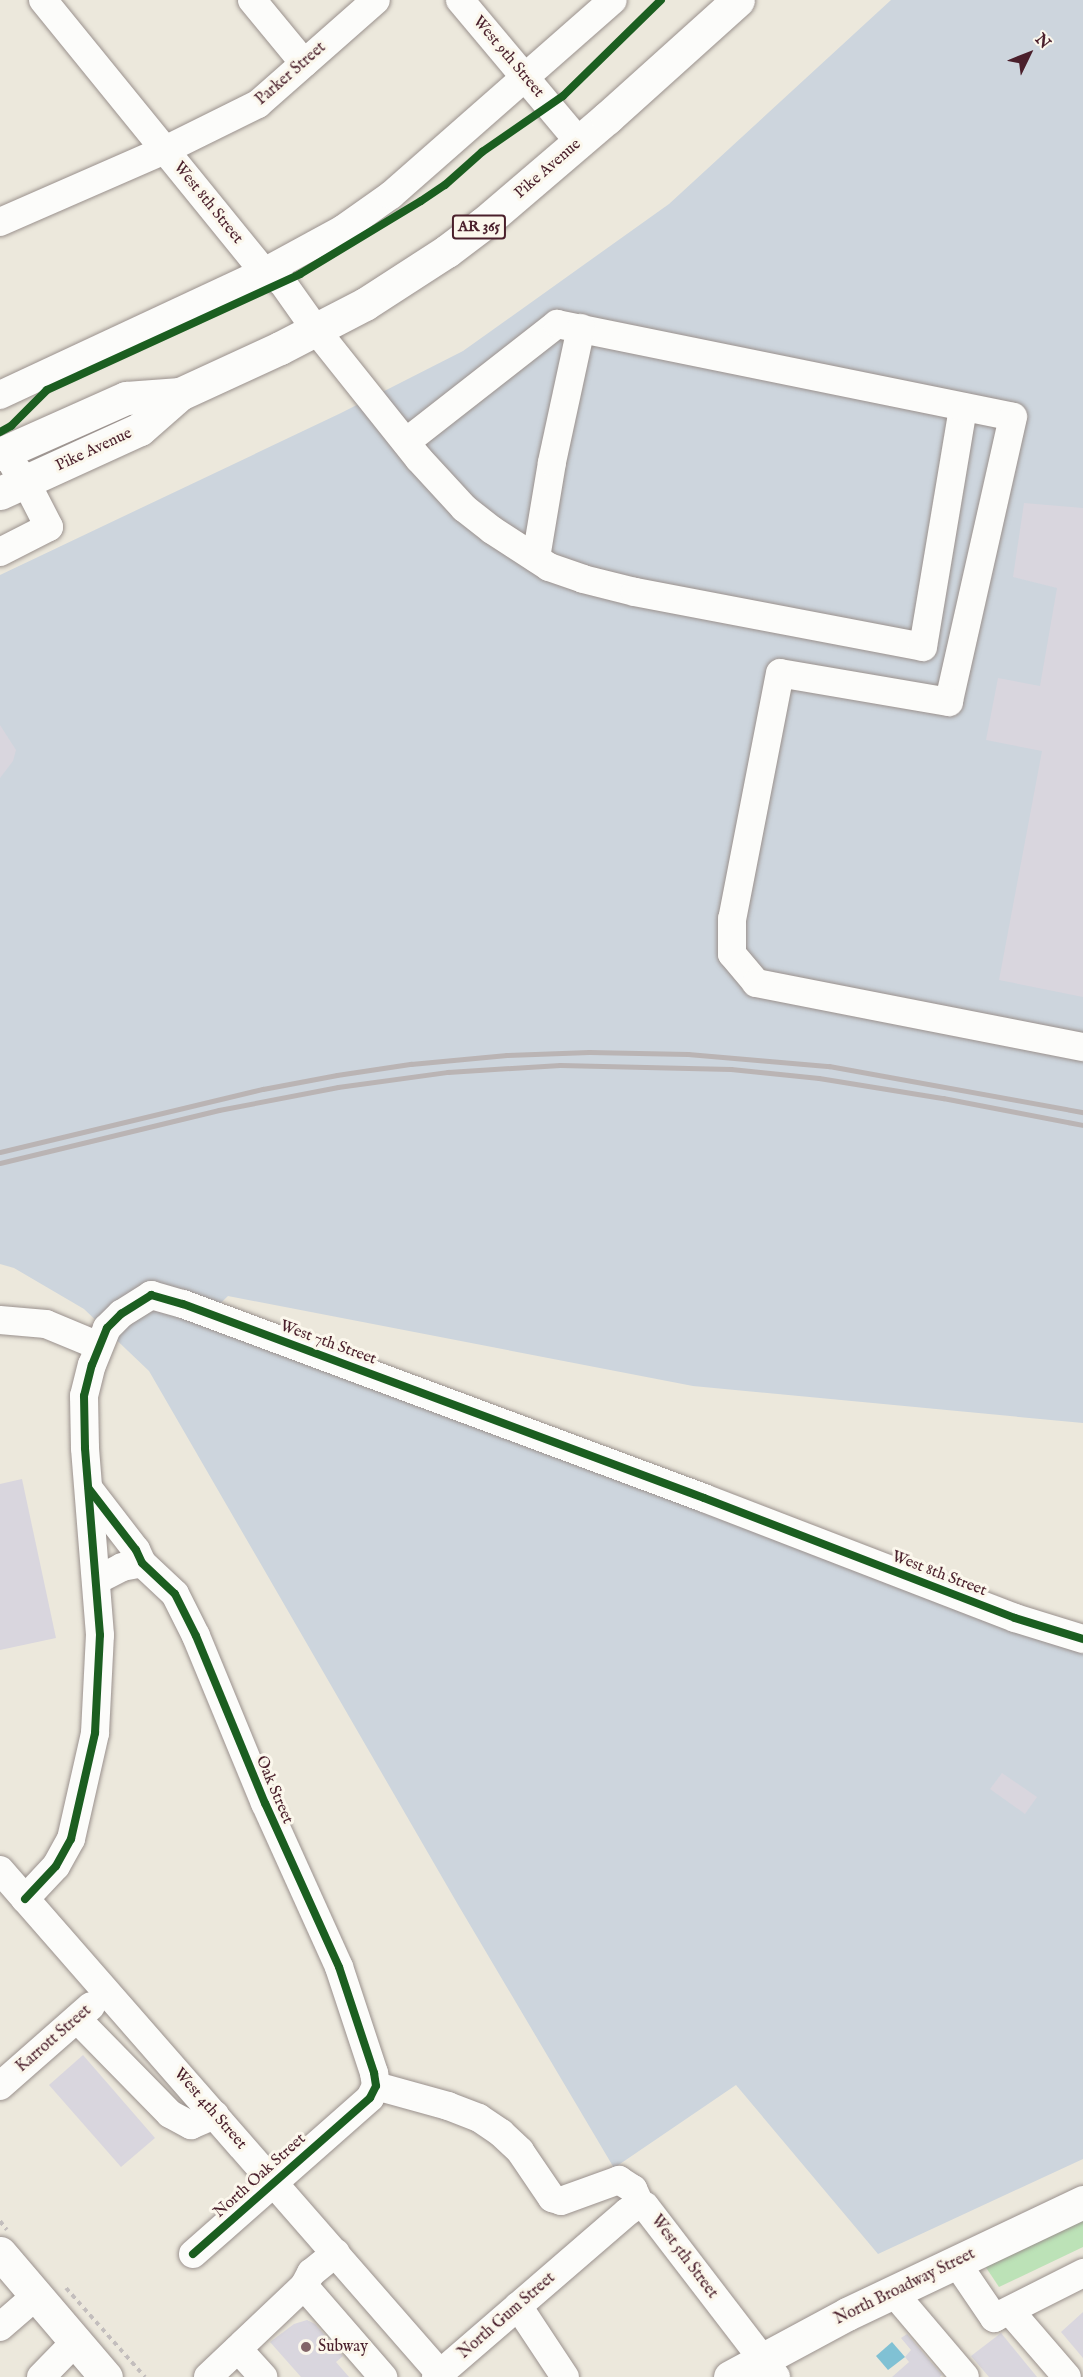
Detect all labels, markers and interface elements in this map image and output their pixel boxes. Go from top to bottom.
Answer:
street label: West 9th Street [468,12,548,102]
north arrow [999,24,1059,84]
text: N [1030,30,1054,54]
street label: Parker Street [252,38,330,110]
street label: Pike Avenue [511,135,585,203]
street label: West 8th Street [169,158,247,248]
road number: AR 365 [450,215,508,239]
street label: Pike Avenue [53,424,135,476]
street label: West 7th Street [277,1317,379,1369]
street label: West 8th Street [889,1547,989,1601]
street label: Oak Street [251,1753,297,1827]
street label: Karrott Street [13,2001,95,2077]
street label: West 4th Street [169,2064,251,2154]
street label: North Oak Street [210,2130,310,2222]
street label: West 5th Street [646,2212,722,2302]
street label: North Broadway Street [832,2245,978,2329]
street label: North Gum Street [455,2269,559,2363]
place label: Subway [318,2337,368,2357]
marker: Subway [299,2340,313,2354]

